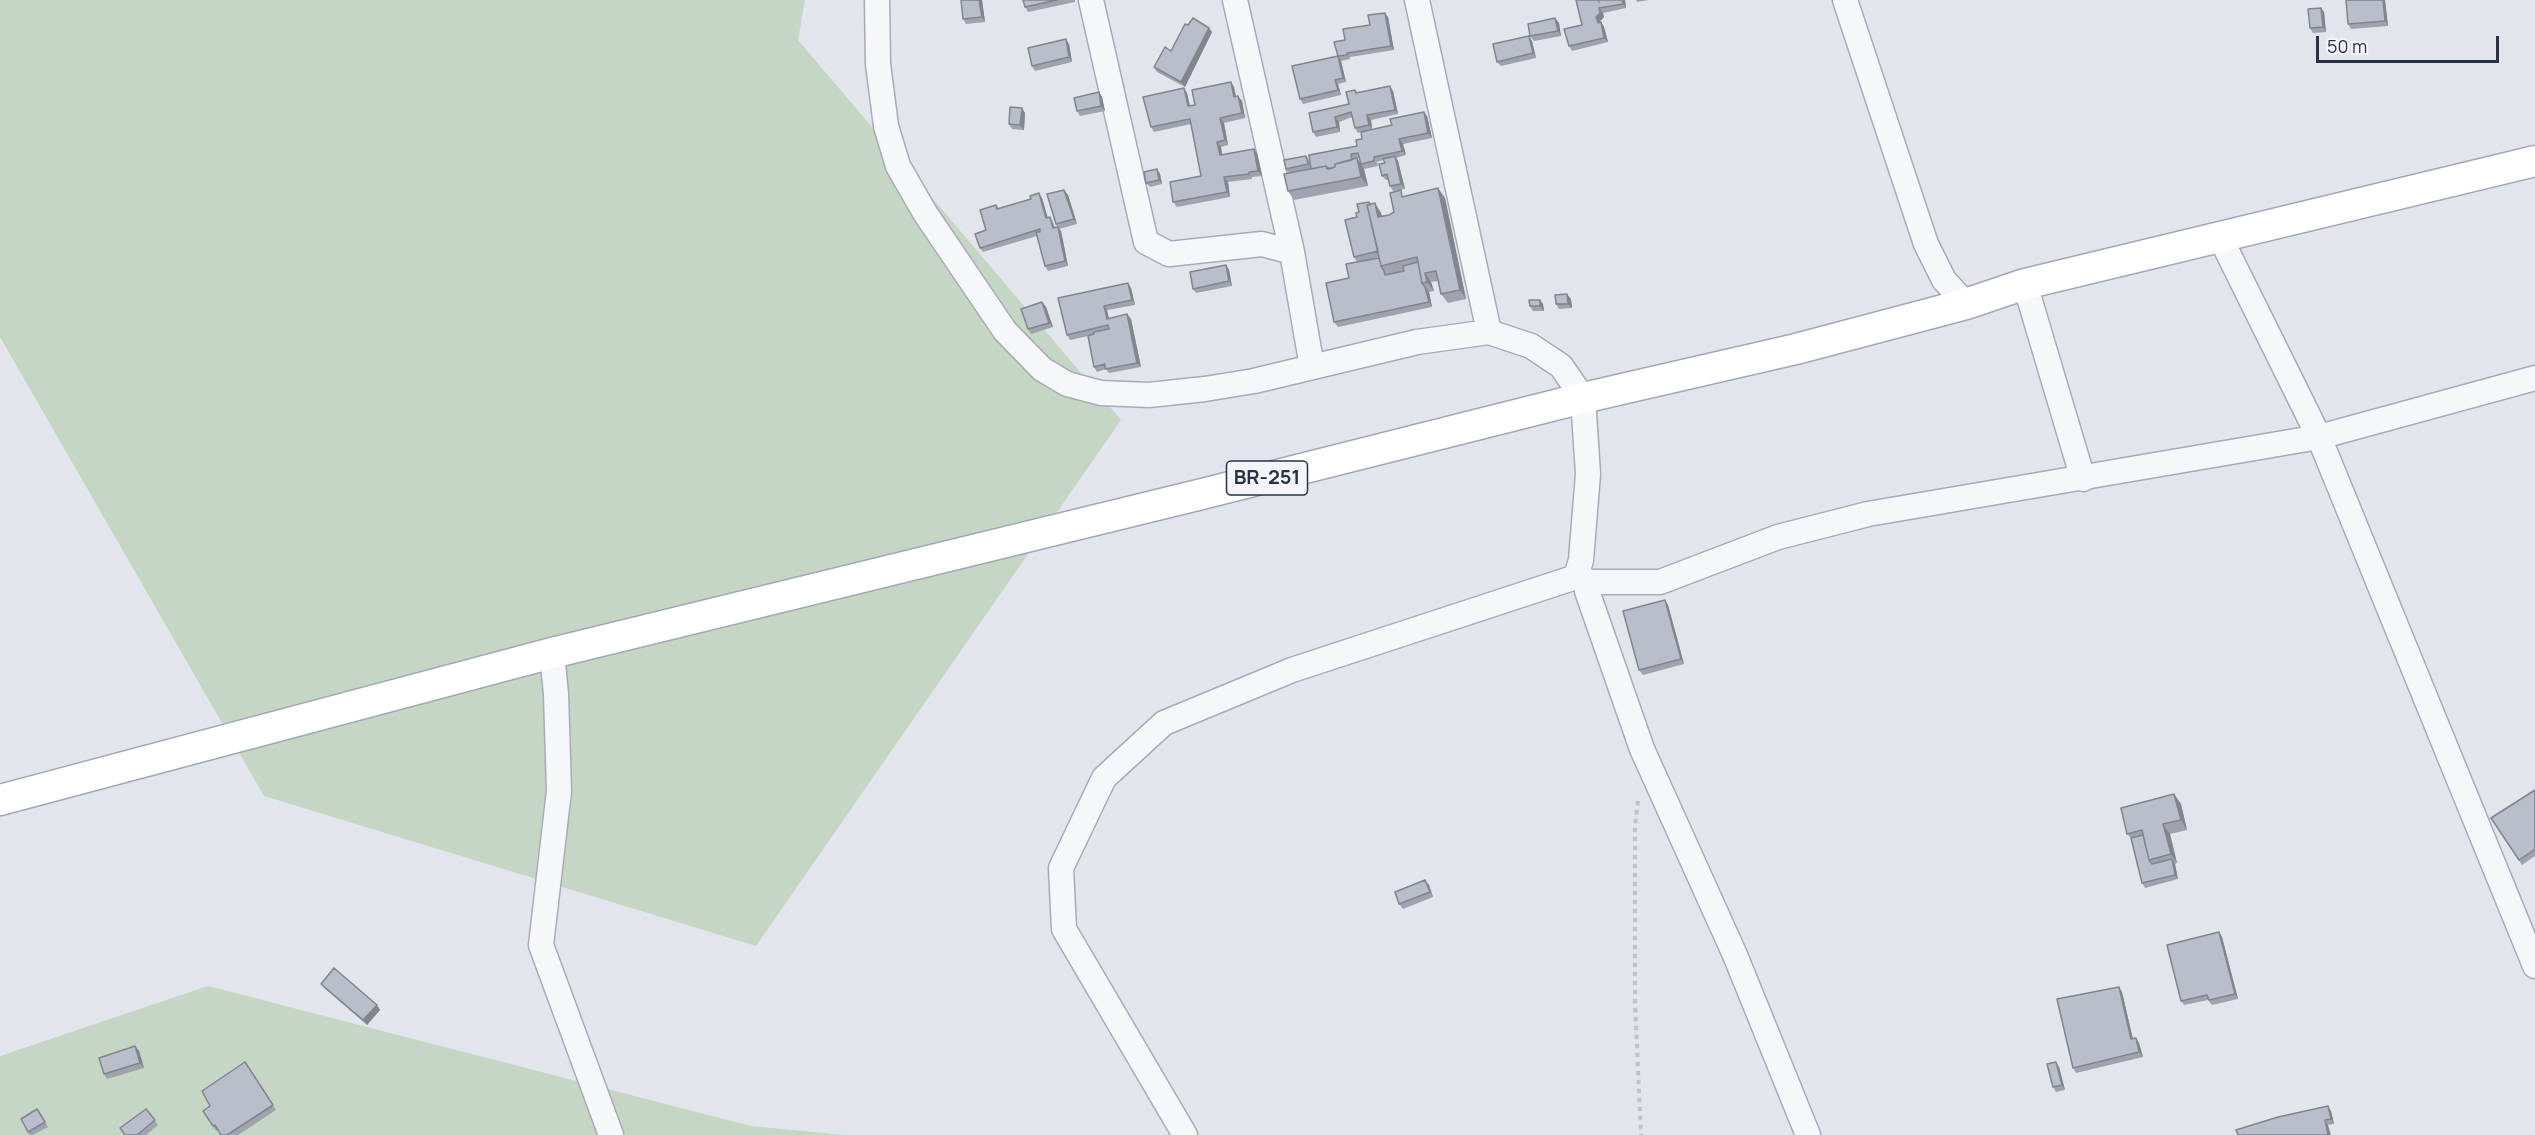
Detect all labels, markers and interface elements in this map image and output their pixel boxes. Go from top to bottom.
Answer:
scale bar [2319,24,2502,62]
text: 50 m [2327,34,2367,58]
road number: BR-251 [1226,461,1308,495]

